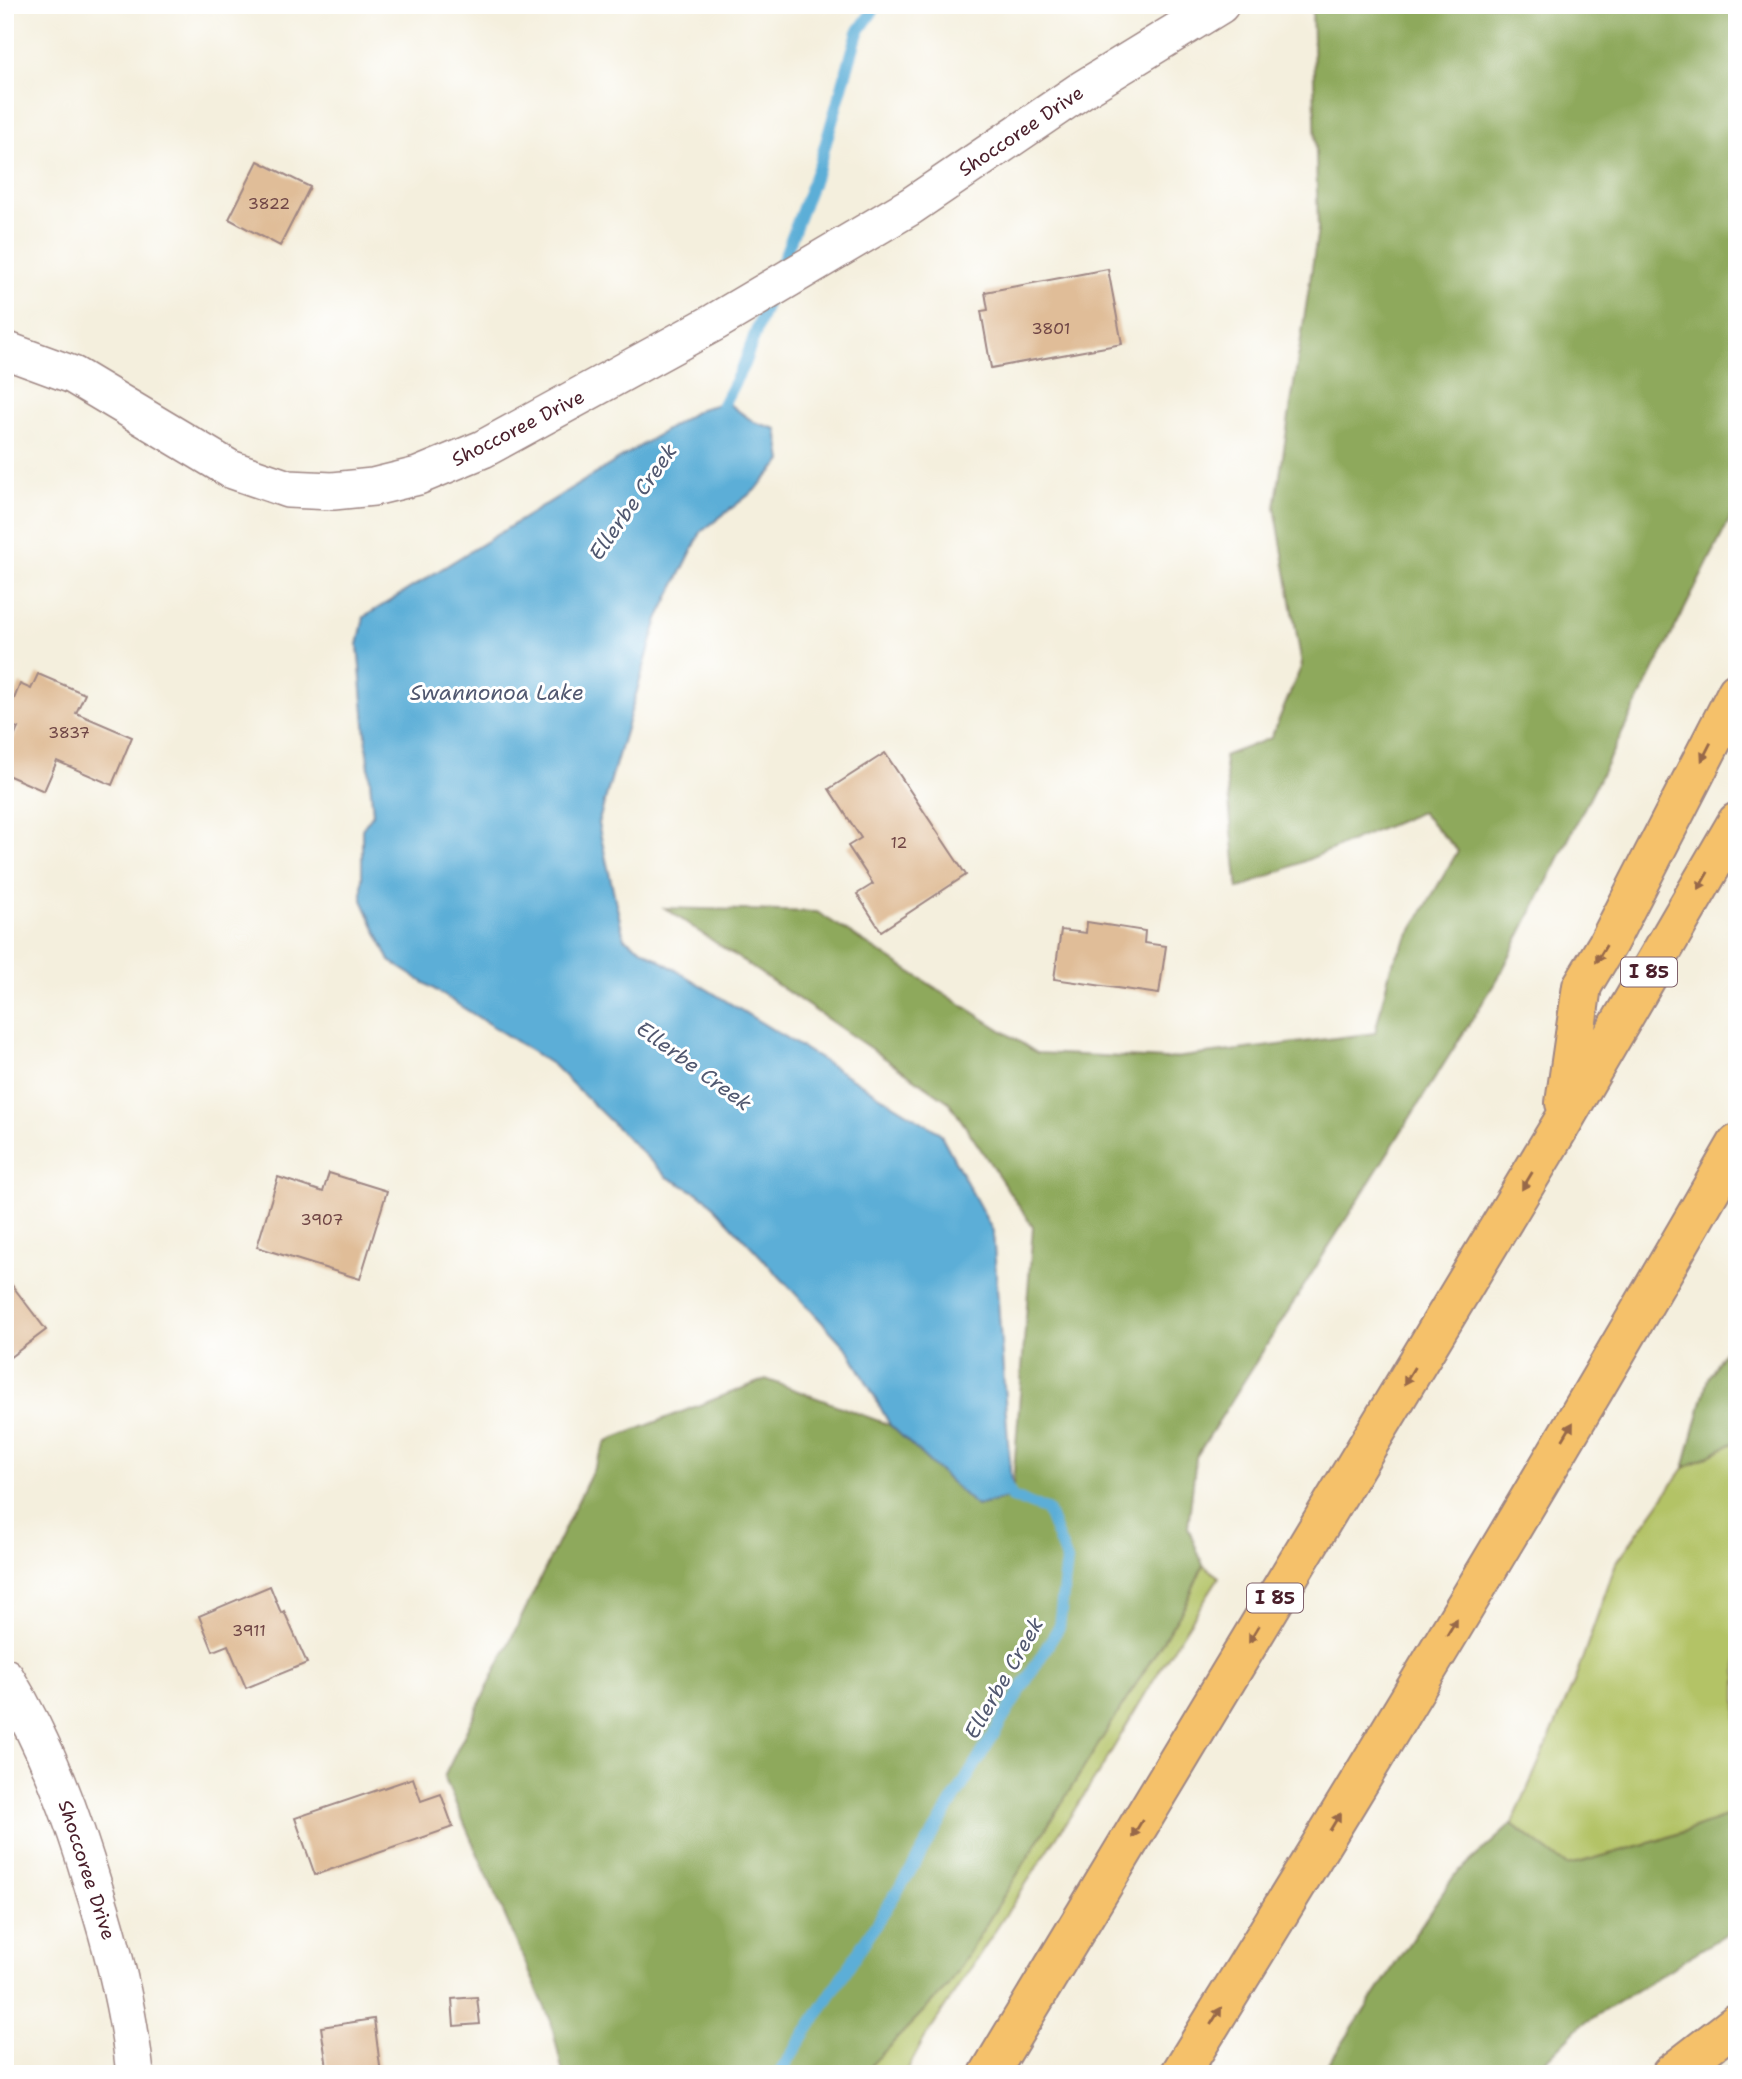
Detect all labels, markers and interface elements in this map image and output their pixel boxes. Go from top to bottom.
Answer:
street label: Shoccoree Drive [954,80,1088,182]
house number: 3822 [248,193,290,214]
house number: 3801 [1031,318,1071,339]
street label: Shoccoree Drive [447,384,589,472]
water label: Ellerbe Creek [582,438,684,566]
water label: Swannonoa Lake [410,679,584,707]
house number: 3837 [48,722,90,743]
one-way arrow [1700,742,1711,762]
house number: 12 [890,832,908,853]
one-way arrow [1697,872,1709,891]
one-way arrow [1595,945,1607,964]
road number: I 85 [1621,958,1677,987]
water label: Ellerbe Creek [631,1015,757,1117]
one-way arrow [1520,1172,1533,1191]
house number: 3907 [301,1209,343,1230]
one-way arrow [1403,1367,1416,1386]
one-way arrow [1562,1422,1575,1441]
road number: I 85 [1247,1583,1303,1612]
water label: Ellerbe Creek [958,1612,1050,1744]
one-way arrow [1445,1617,1458,1636]
house number: 3911 [232,1620,266,1641]
one-way arrow [1248,1624,1260,1643]
street label: Shoccoree Drive [53,1797,121,1943]
one-way arrow [1329,1812,1341,1831]
one-way arrow [1130,1819,1143,1838]
one-way arrow [1209,2006,1222,2025]

